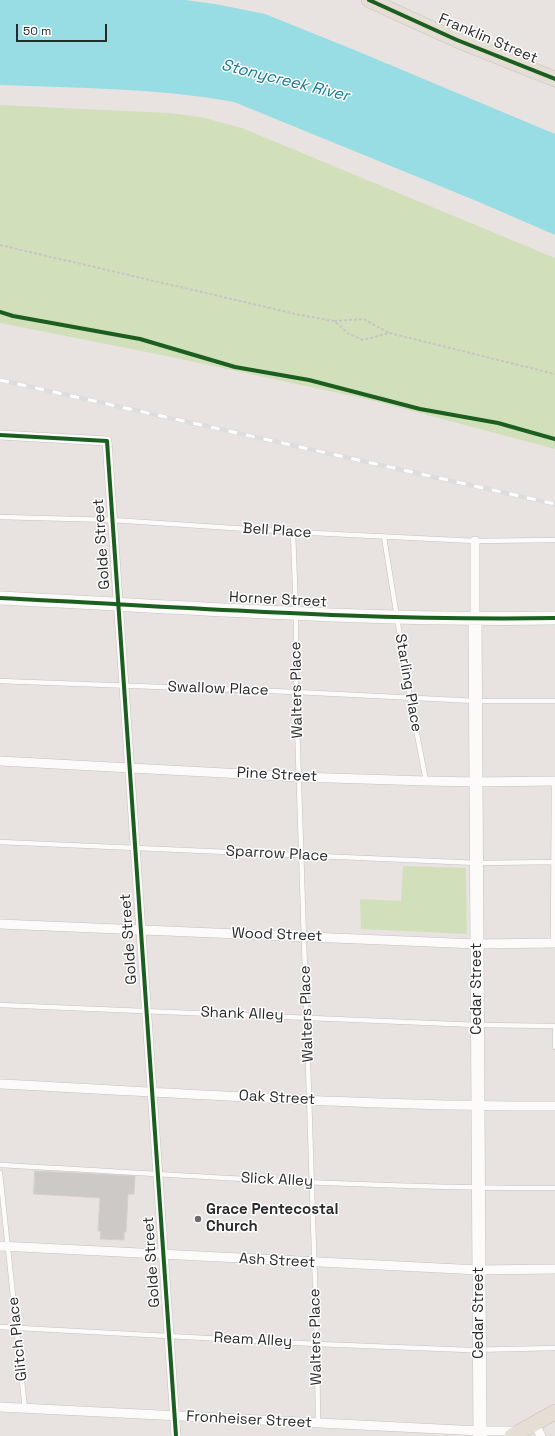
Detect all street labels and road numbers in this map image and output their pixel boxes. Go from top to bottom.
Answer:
street label: Franklin Street [436,10,540,68]
street label: Golde Street [90,498,114,590]
street label: Bell Place [242,520,312,542]
street label: Horner Street [228,588,328,612]
street label: Starling Place [391,633,425,733]
street label: Walters Place [287,641,307,739]
street label: Swallow Place [167,678,269,700]
street label: Pine Street [236,764,318,786]
street label: Sparrow Place [225,842,329,866]
street label: Golde Street [117,893,141,985]
street label: Wood Street [231,924,323,946]
street label: Cedar Street [468,943,486,1035]
street label: Walters Place [296,965,318,1063]
street label: Shank Alley [200,1004,284,1024]
street label: Oak Street [238,1087,316,1109]
street label: Slick Alley [240,1169,314,1191]
street label: Golde Street [140,1216,164,1308]
street label: Ash Street [238,1250,316,1272]
street label: Cedar Street [470,1267,488,1359]
street label: Walters Place [306,1288,326,1386]
street label: Glitch Place [5,1296,31,1382]
street label: Ream Alley [213,1329,293,1351]
street label: Fronheiser Street [186,1408,312,1432]

